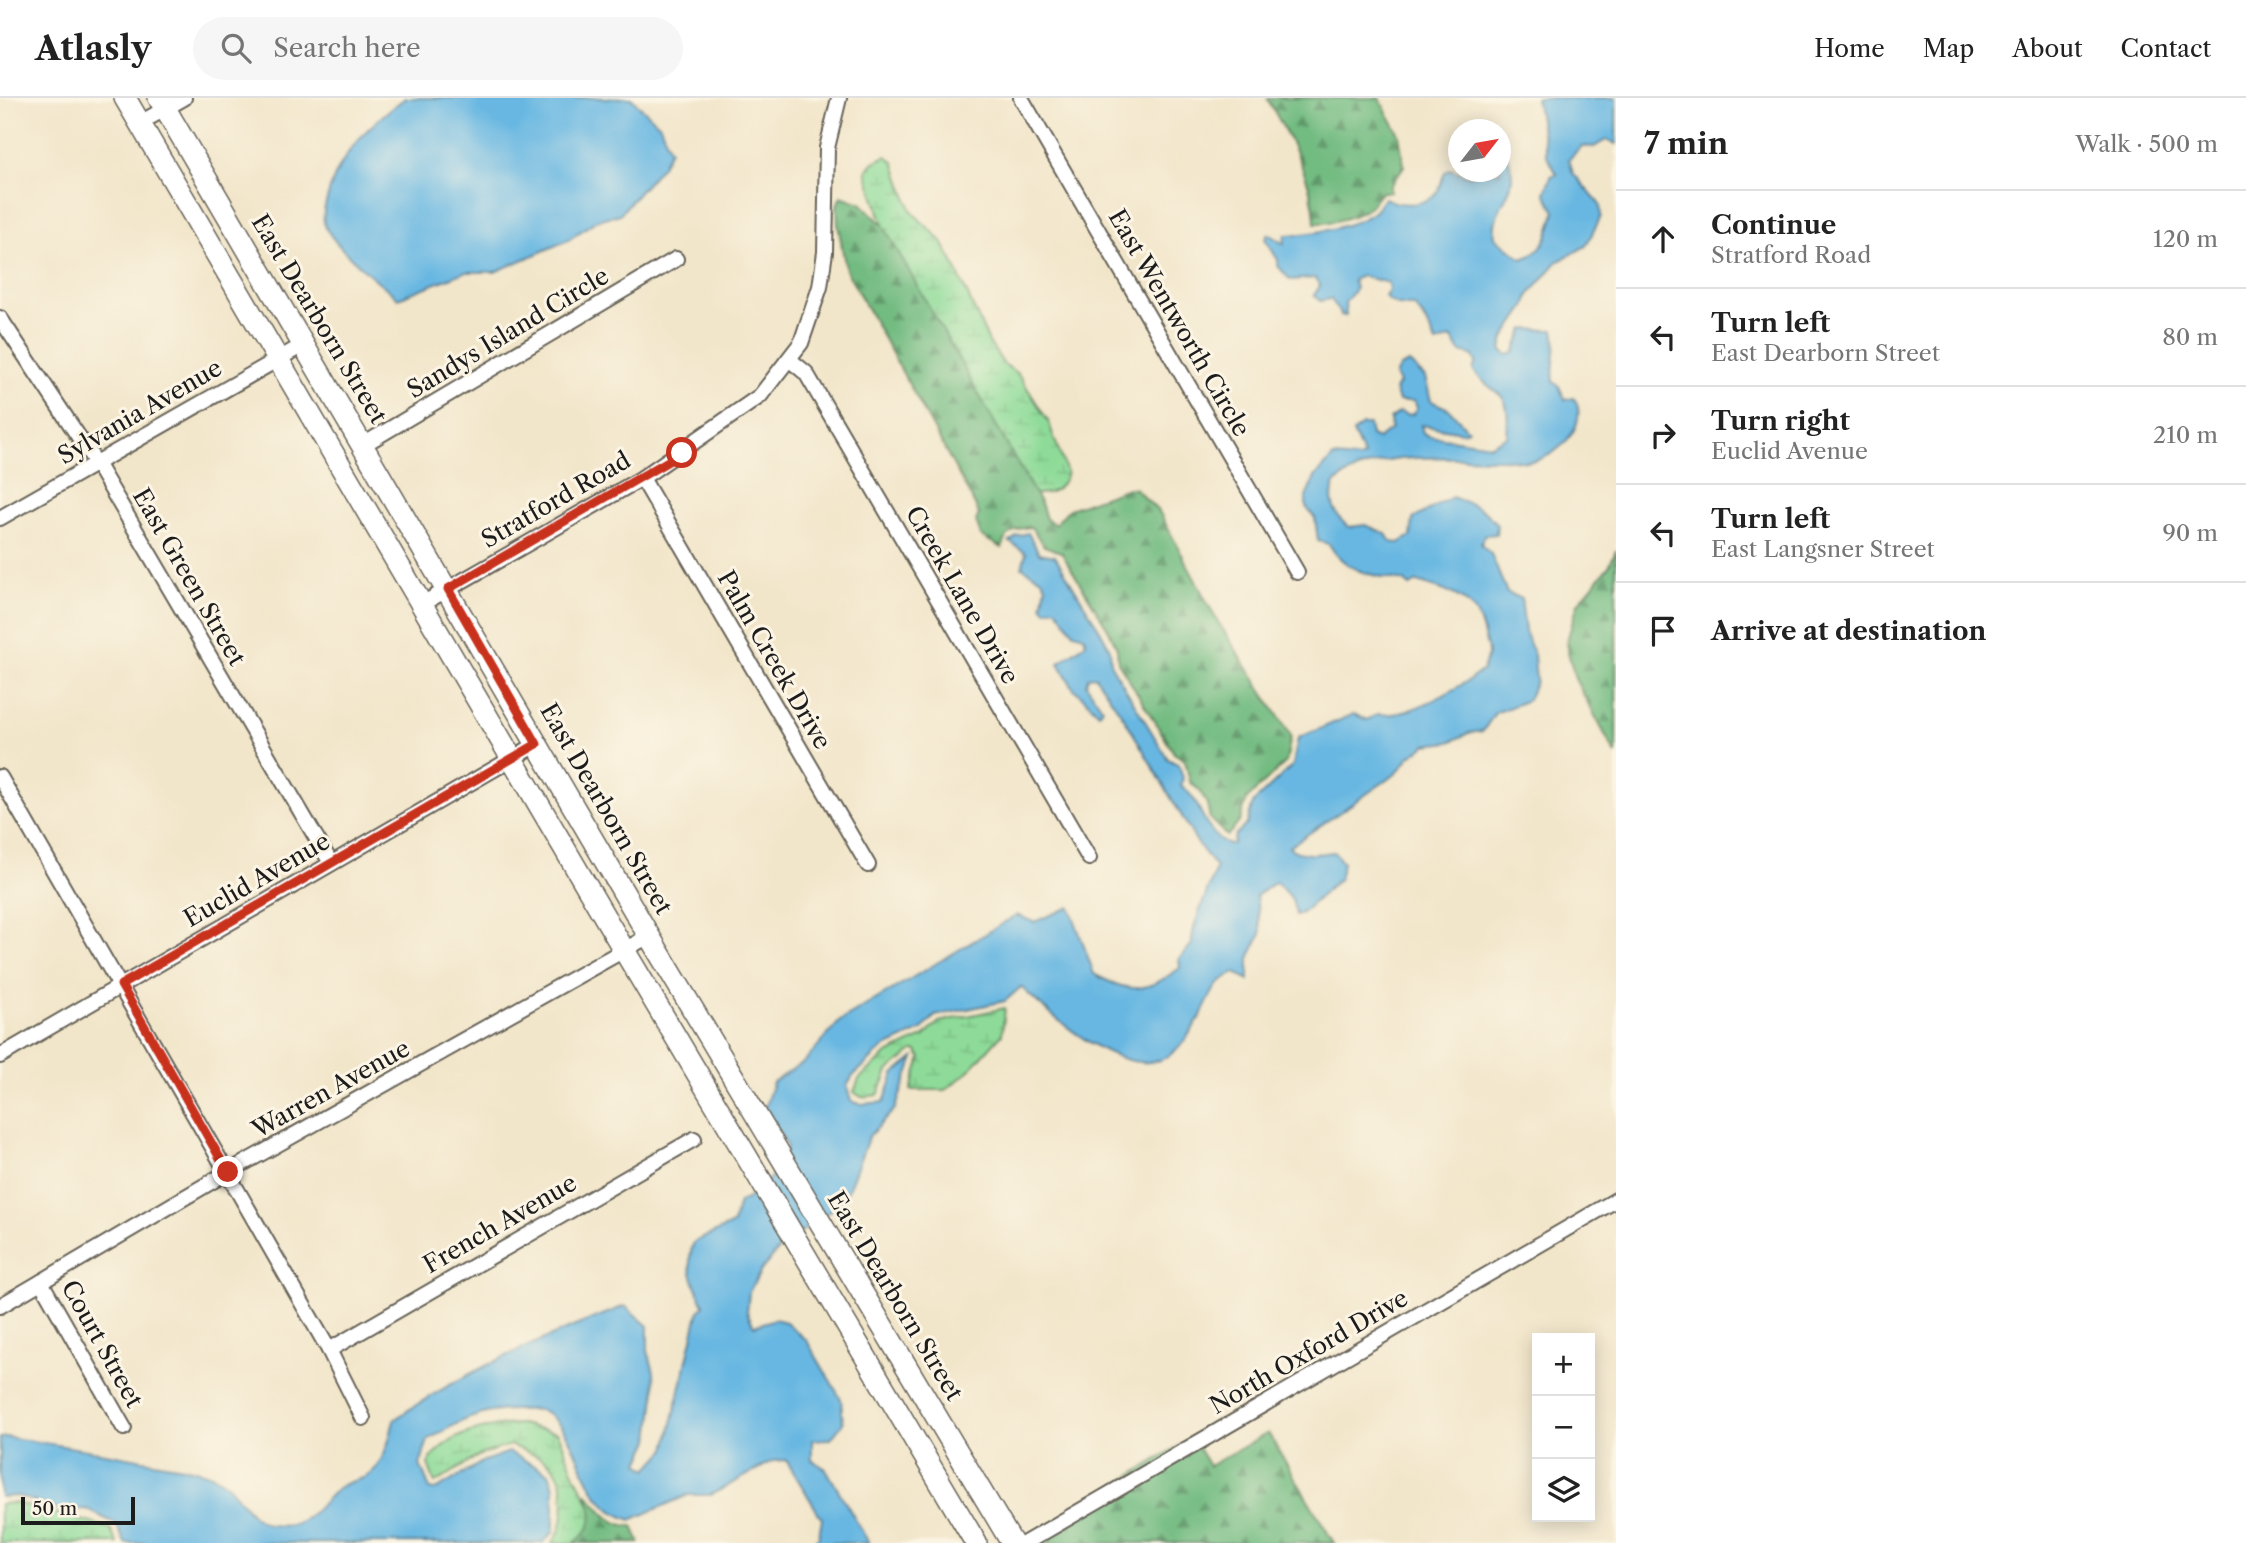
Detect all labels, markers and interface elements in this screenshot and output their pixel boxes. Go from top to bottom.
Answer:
search box [193,17,683,80]
text: Atlasly [35,28,151,69]
icon: search [217,29,255,67]
text: Search here [273,32,420,64]
text: Home [1814,34,1885,63]
text: Map [1923,34,1974,63]
text: About [2012,34,2083,63]
text: Contact [2121,34,2211,63]
north arrow [1448,119,1511,182]
text: 7 min [1644,125,1728,162]
text: Walk · 500 m [2075,130,2218,158]
street label: East Wentworth Circle [1103,204,1256,441]
street label: East Dearborn Street [246,209,394,429]
text: Continue [1711,209,1836,241]
icon: ahead [1644,220,1682,258]
text: 120 m [2153,225,2218,253]
text: Stratford Road [1711,241,1871,269]
street label: Sandys Island Circle [402,261,614,404]
text: Turn left [1711,307,1830,339]
icon: left [1644,318,1682,356]
text: 80 m [2162,323,2218,351]
text: East Dearborn Street [1711,339,1940,367]
street label: Sylvania Avenue [53,353,227,470]
text: Turn right [1711,405,1850,437]
icon: right [1644,416,1682,454]
text: 210 m [2153,421,2218,449]
route start [666,437,697,468]
text: Euclid Avenue [1711,437,1868,465]
street label: Stratford Road [476,445,636,554]
street label: East Green Street [127,483,252,671]
street label: Creek Lane Drive [900,501,1025,689]
text: Turn left [1711,503,1830,535]
icon: left [1644,514,1682,552]
text: 90 m [2162,519,2218,547]
text: East Langsner Street [1711,535,1935,563]
street label: Palm Creek Drive [712,565,837,754]
icon: arrive [1644,612,1682,650]
text: Arrive at destination [1711,615,1986,647]
street label: East Dearborn Street [534,698,679,920]
street label: Euclid Avenue [179,826,335,933]
street label: Warren Avenue [246,1033,415,1144]
route end [212,1156,243,1187]
street label: French Avenue [418,1168,582,1279]
street label: East Dearborn Street [822,1186,970,1406]
street label: Court Street [56,1275,150,1413]
street label: North Oxford Drive [1205,1283,1413,1420]
map controls [1532,1333,1595,1522]
button: + [1532,1333,1595,1396]
button: − [1532,1396,1595,1459]
button: layers [1532,1459,1595,1522]
scale bar [21,1494,135,1526]
text: 50 m [32,1497,77,1520]

